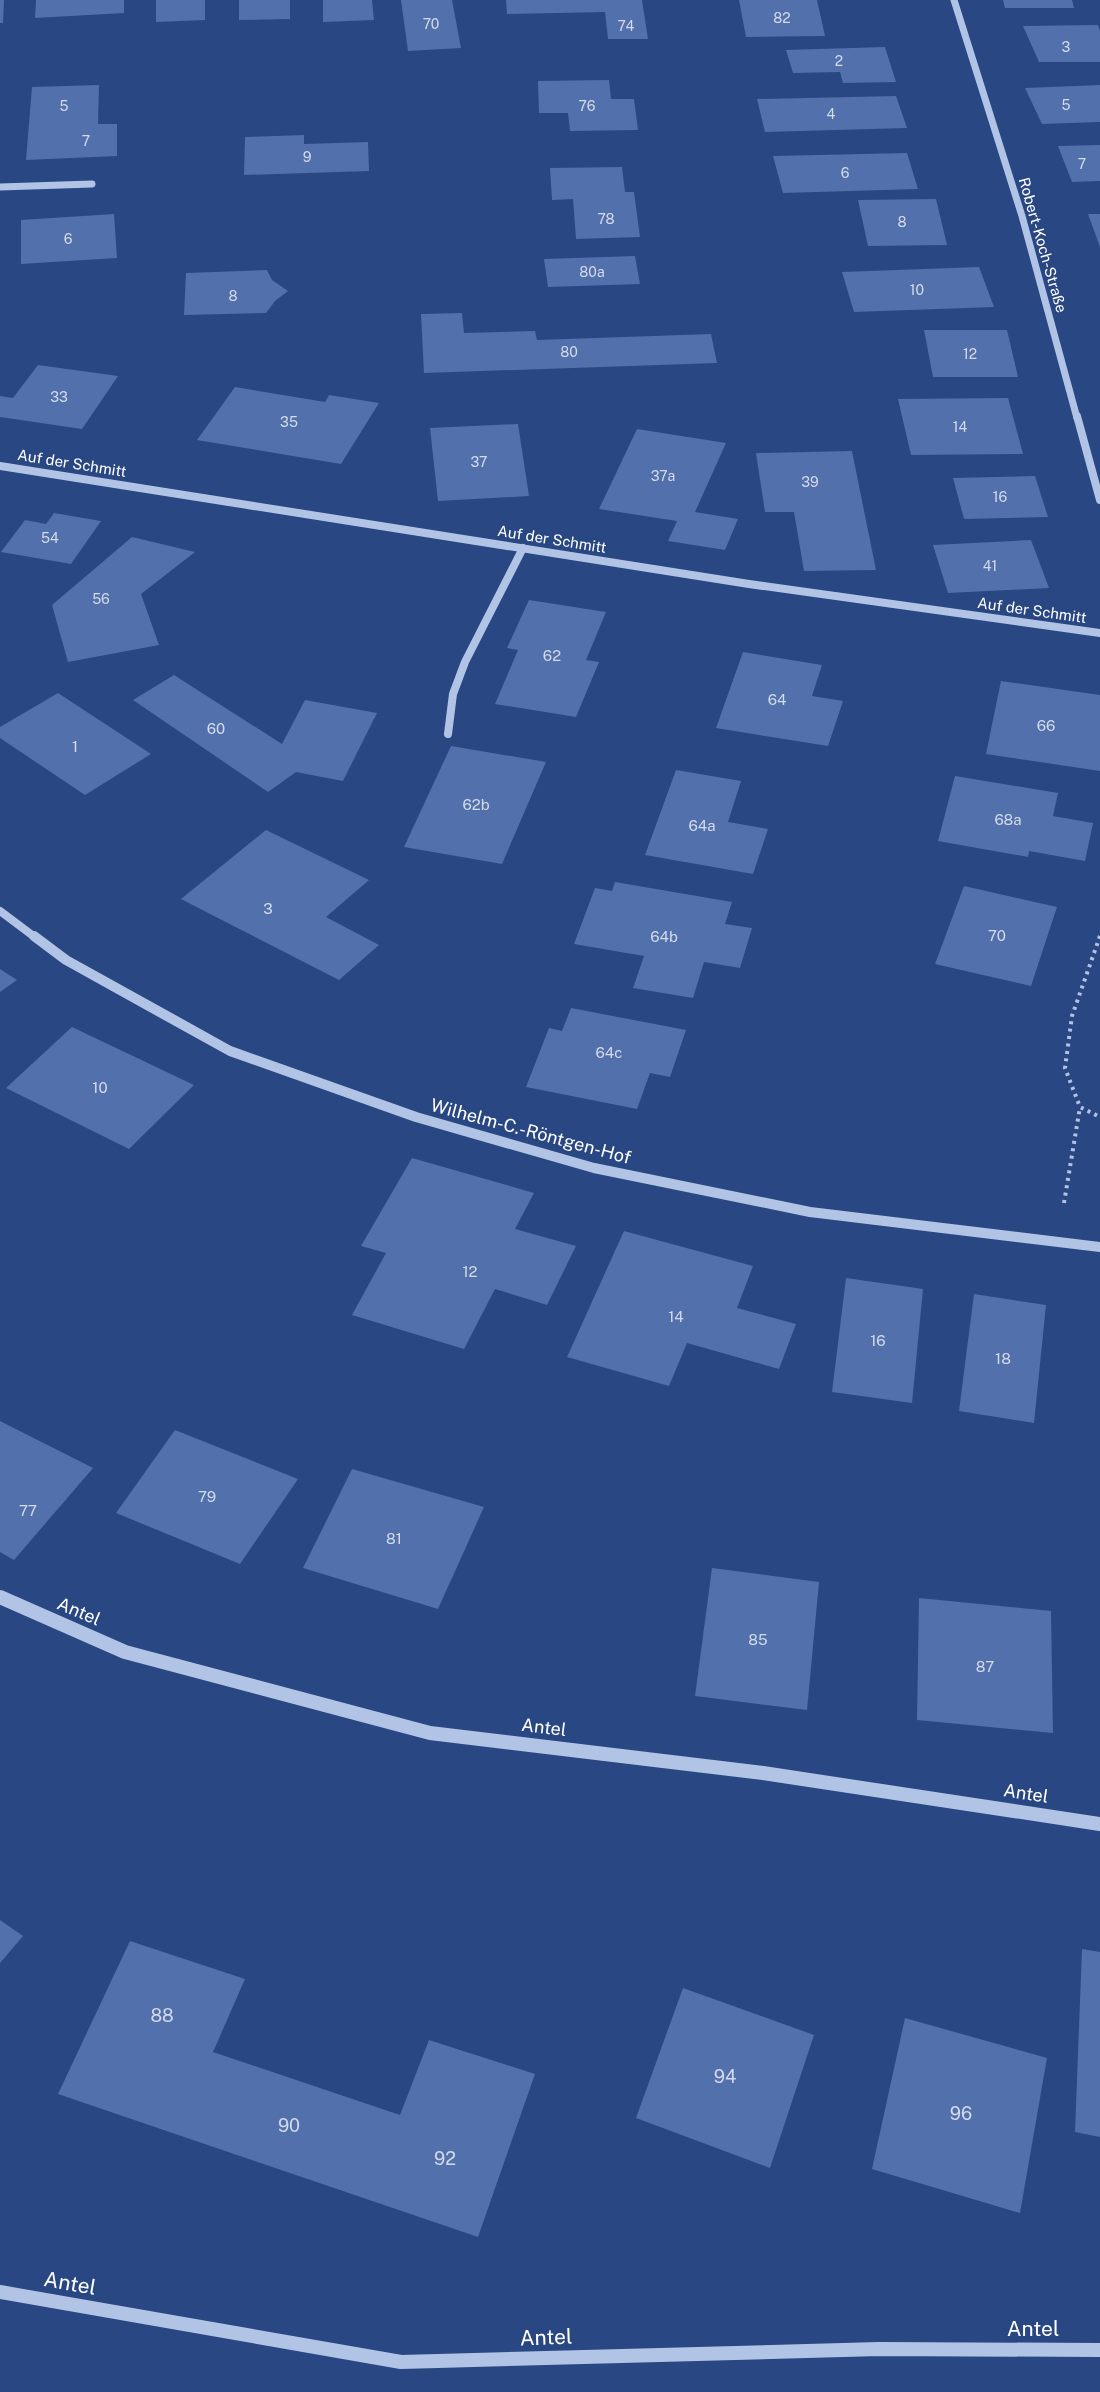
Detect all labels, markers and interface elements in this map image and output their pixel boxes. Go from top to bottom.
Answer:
house number: 82 [773,10,791,26]
house number: 70 [423,16,439,32]
house number: 74 [618,18,635,34]
house number: 3 [1062,39,1071,55]
house number: 2 [835,53,843,69]
house number: 5 [1062,97,1071,113]
house number: 5 [60,98,69,114]
house number: 76 [579,98,596,114]
house number: 4 [827,106,836,122]
house number: 7 [82,133,90,149]
house number: 9 [303,149,312,165]
house number: 7 [1078,156,1086,172]
house number: 6 [841,165,850,181]
street label: Robert-Koch-Straße [1016,175,1070,315]
house number: 78 [597,211,615,227]
house number: 8 [897,214,907,230]
house number: 6 [64,231,73,247]
house number: 80a [579,264,605,280]
house number: 10 [910,282,924,298]
house number: 8 [228,288,238,304]
house number: 80 [560,344,578,360]
house number: 12 [963,346,977,362]
house number: 33 [50,389,68,405]
house number: 35 [280,414,298,430]
house number: 14 [953,419,967,435]
street label: Auf der Schmitt [16,446,128,480]
house number: 37 [471,454,487,470]
house number: 37a [651,468,675,484]
house number: 39 [801,474,819,490]
house number: 16 [993,489,1007,505]
street label: Auf der Schmitt [496,522,608,556]
house number: 54 [41,530,59,546]
house number: 41 [983,558,997,574]
house number: 56 [92,591,110,607]
street label: Auf der Schmitt [976,594,1088,626]
house number: 62 [543,647,561,664]
house number: 64 [768,691,786,708]
house number: 66 [1037,717,1055,734]
house number: 60 [207,720,225,737]
house number: 1 [72,738,78,755]
house number: 62b [462,796,490,813]
house number: 68a [994,811,1022,828]
house number: 64a [688,817,716,834]
house number: 3 [263,900,273,917]
house number: 70 [988,927,1006,944]
house number: 64b [650,928,678,945]
house number: 64c [596,1044,622,1061]
house number: 10 [92,1079,108,1096]
street label: Wilhelm-C.-Röntgen-Hof [428,1094,634,1168]
house number: 12 [462,1263,478,1280]
house number: 14 [668,1308,684,1325]
house number: 16 [870,1332,886,1349]
house number: 18 [995,1350,1011,1367]
house number: 79 [198,1488,216,1505]
house number: 77 [19,1502,37,1519]
house number: 81 [386,1530,402,1547]
street label: Antel [54,1593,104,1629]
house number: 85 [748,1631,768,1648]
house number: 87 [976,1658,994,1675]
street label: Antel [520,1714,568,1740]
street label: Antel [1002,1779,1050,1807]
house number: 88 [150,2005,174,2026]
house number: 94 [714,2066,736,2087]
house number: 96 [950,2103,972,2124]
house number: 90 [278,2115,300,2136]
house number: 92 [434,2148,456,2169]
street label: Antel [42,2266,98,2300]
street label: Antel [1007,2316,1059,2341]
street label: Antel [519,2324,573,2350]

